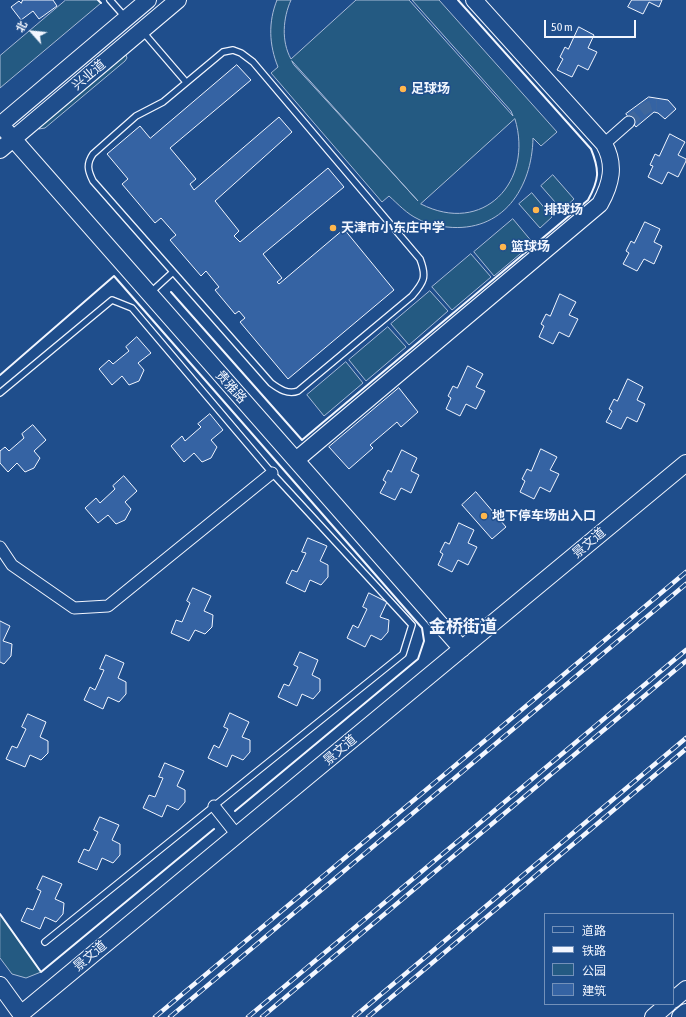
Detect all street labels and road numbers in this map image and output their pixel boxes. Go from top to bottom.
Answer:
street label: 兴业道 [69,56,109,94]
street label: 贵雅路 [212,367,250,407]
street label: 景文道 [569,524,609,562]
street label: 景文道 [320,731,360,769]
street label: 景文道 [70,937,110,975]

